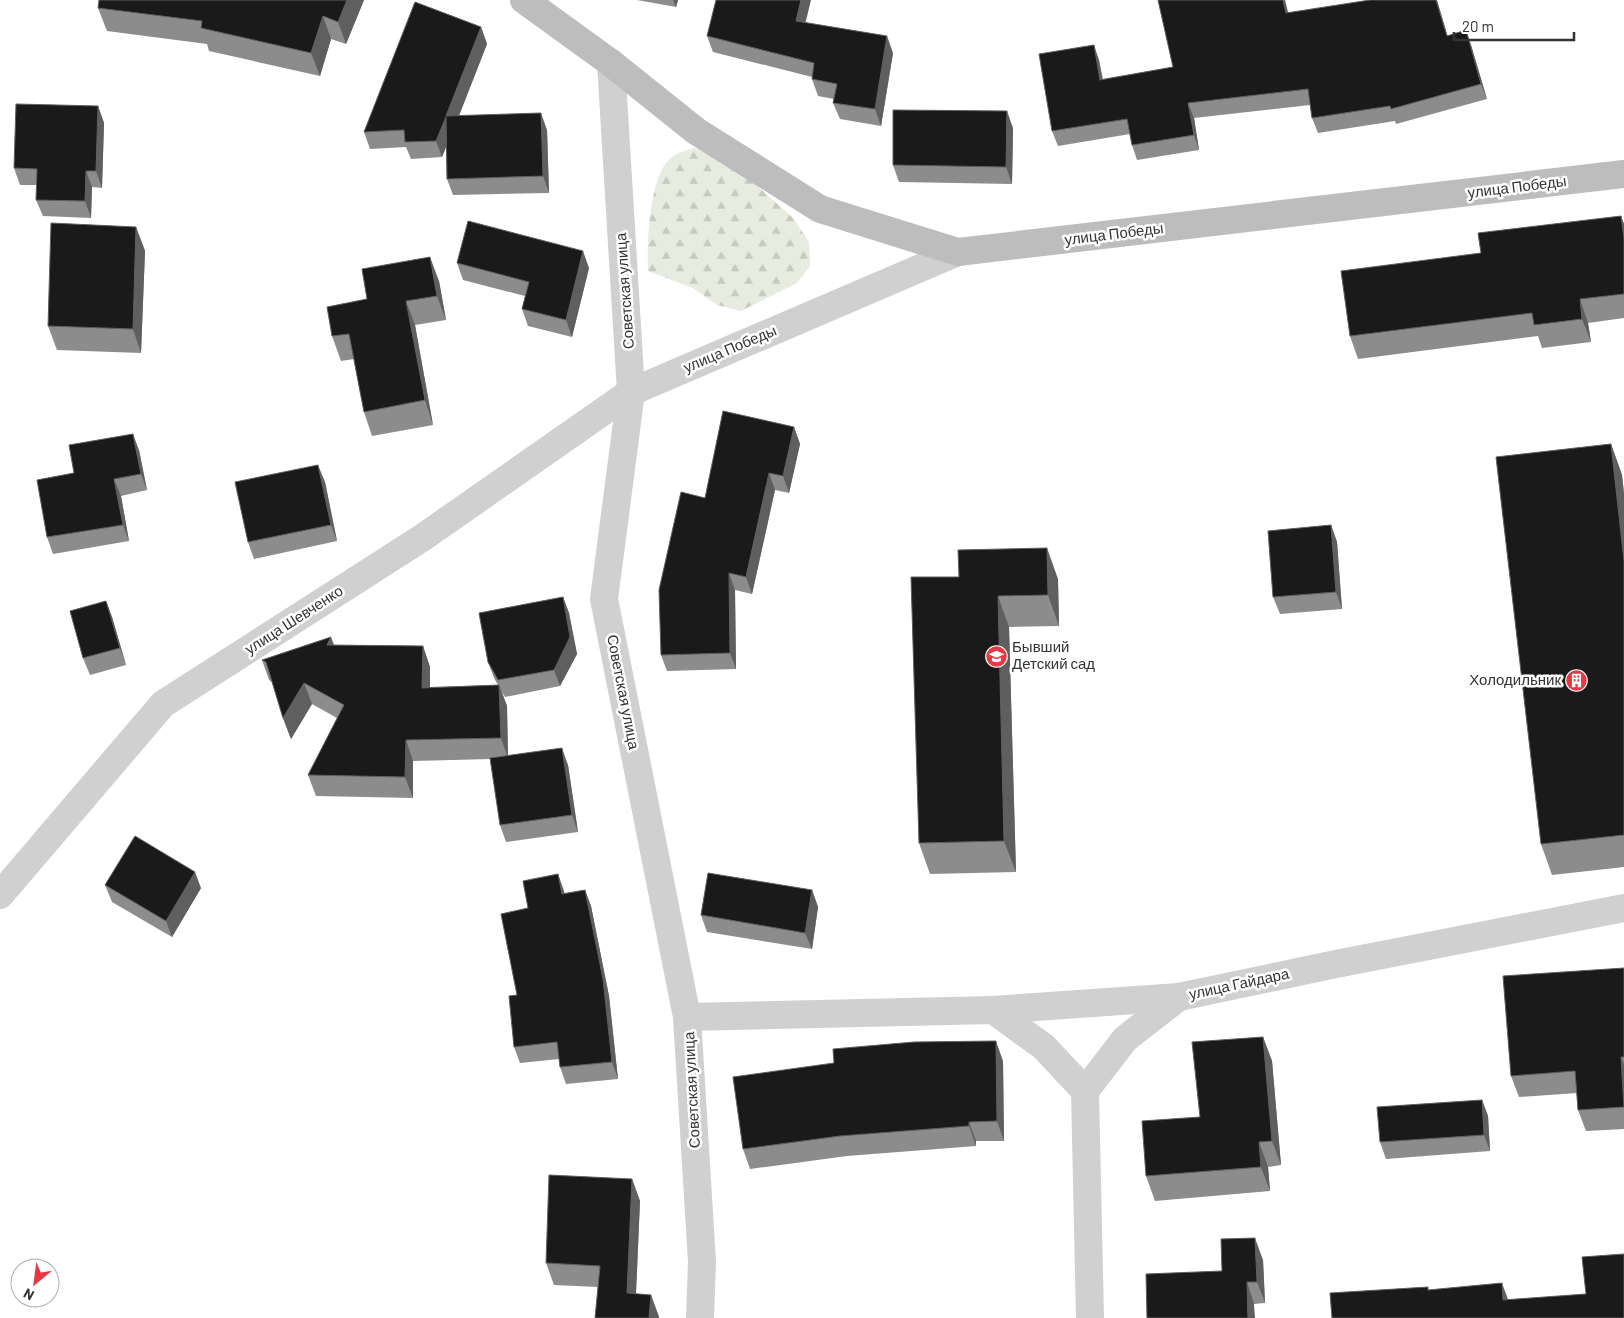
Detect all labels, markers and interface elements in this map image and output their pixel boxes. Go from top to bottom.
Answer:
scale bar [1454,10,1574,42]
text: 20 m [1462,17,1494,35]
street label: улица Победы [1466,171,1567,201]
street label: улица Победы [1063,218,1164,248]
street label: Советская улица [611,232,637,350]
street label: улица Победы [680,320,779,376]
street label: улица Шевченко [241,581,346,658]
street label: Советская улица [604,633,644,751]
place label: Бывший Детский сад [1012,637,1095,672]
school or university icon: Бывший Детский сад [984,644,1008,668]
building icon: Холодильник [1565,668,1589,692]
place label: Холодильник [1469,670,1561,688]
street label: улица Гайдара [1187,963,1291,1002]
street label: Советская улица [679,1031,703,1149]
north arrow [10,1258,60,1308]
text: N [20,1285,37,1304]

